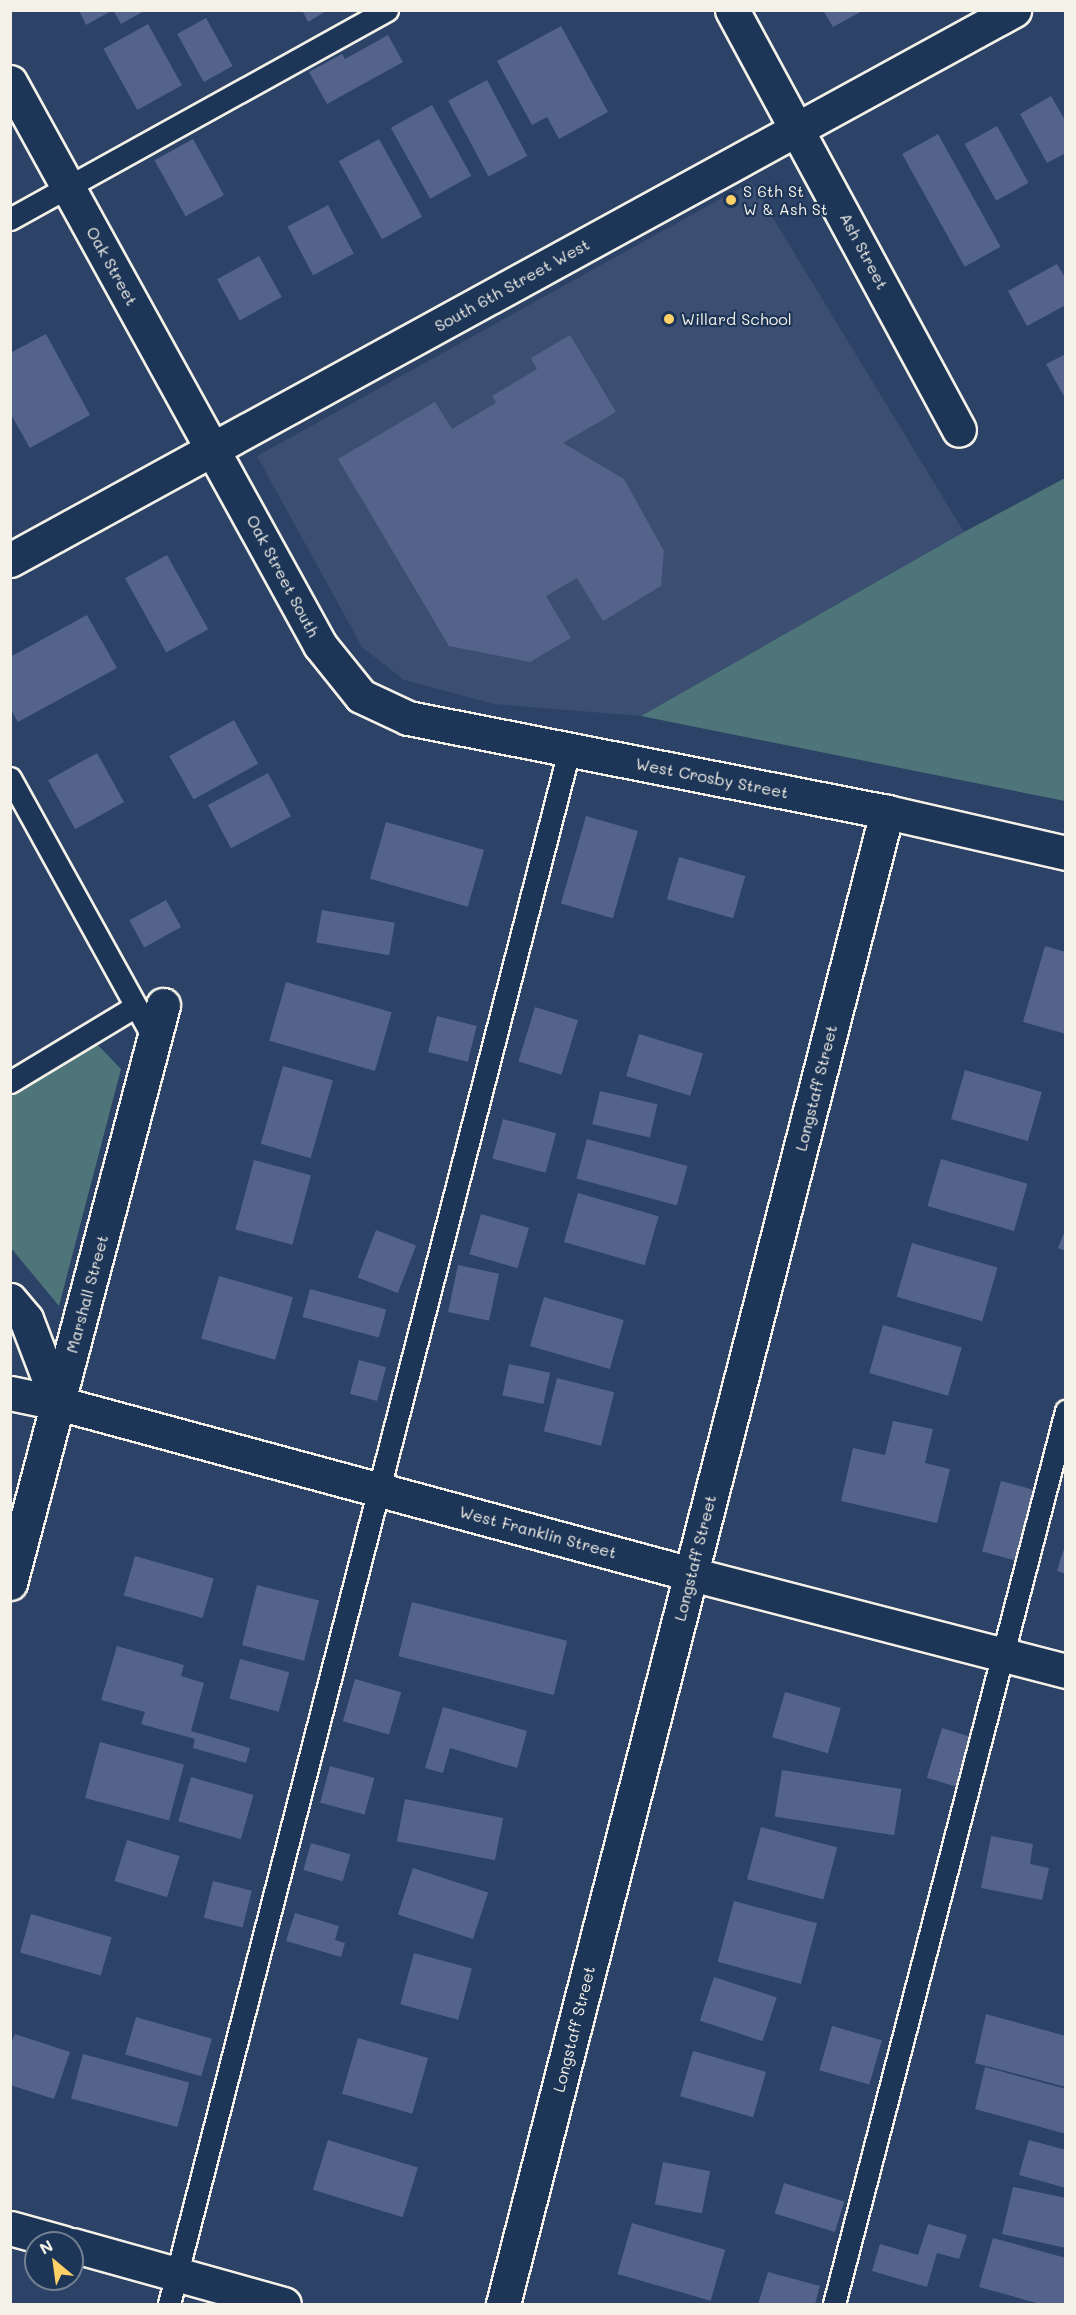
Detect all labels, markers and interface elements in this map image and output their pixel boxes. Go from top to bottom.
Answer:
place label: S 6th St W & Ash St [743,181,828,219]
marker: S 6th St W & Ash St [724,193,738,207]
street label: Ash Street [836,209,892,293]
street label: Oak Street [82,223,142,309]
street label: South 6th Street West [431,234,593,336]
place label: Willard School [681,309,792,329]
marker: Willard School [662,312,676,326]
street label: Oak Street South [243,512,323,640]
street label: West Crosby Street [634,754,790,802]
street label: Longstaff Street [791,1023,841,1153]
street label: Marshall Street [62,1233,112,1355]
street label: Longstaff Street [670,1493,720,1623]
street label: West Franklin Street [457,1502,619,1562]
street label: Longstaff Street [549,1964,599,2094]
north arrow [24,2231,84,2291]
text: N [36,2234,56,2259]

